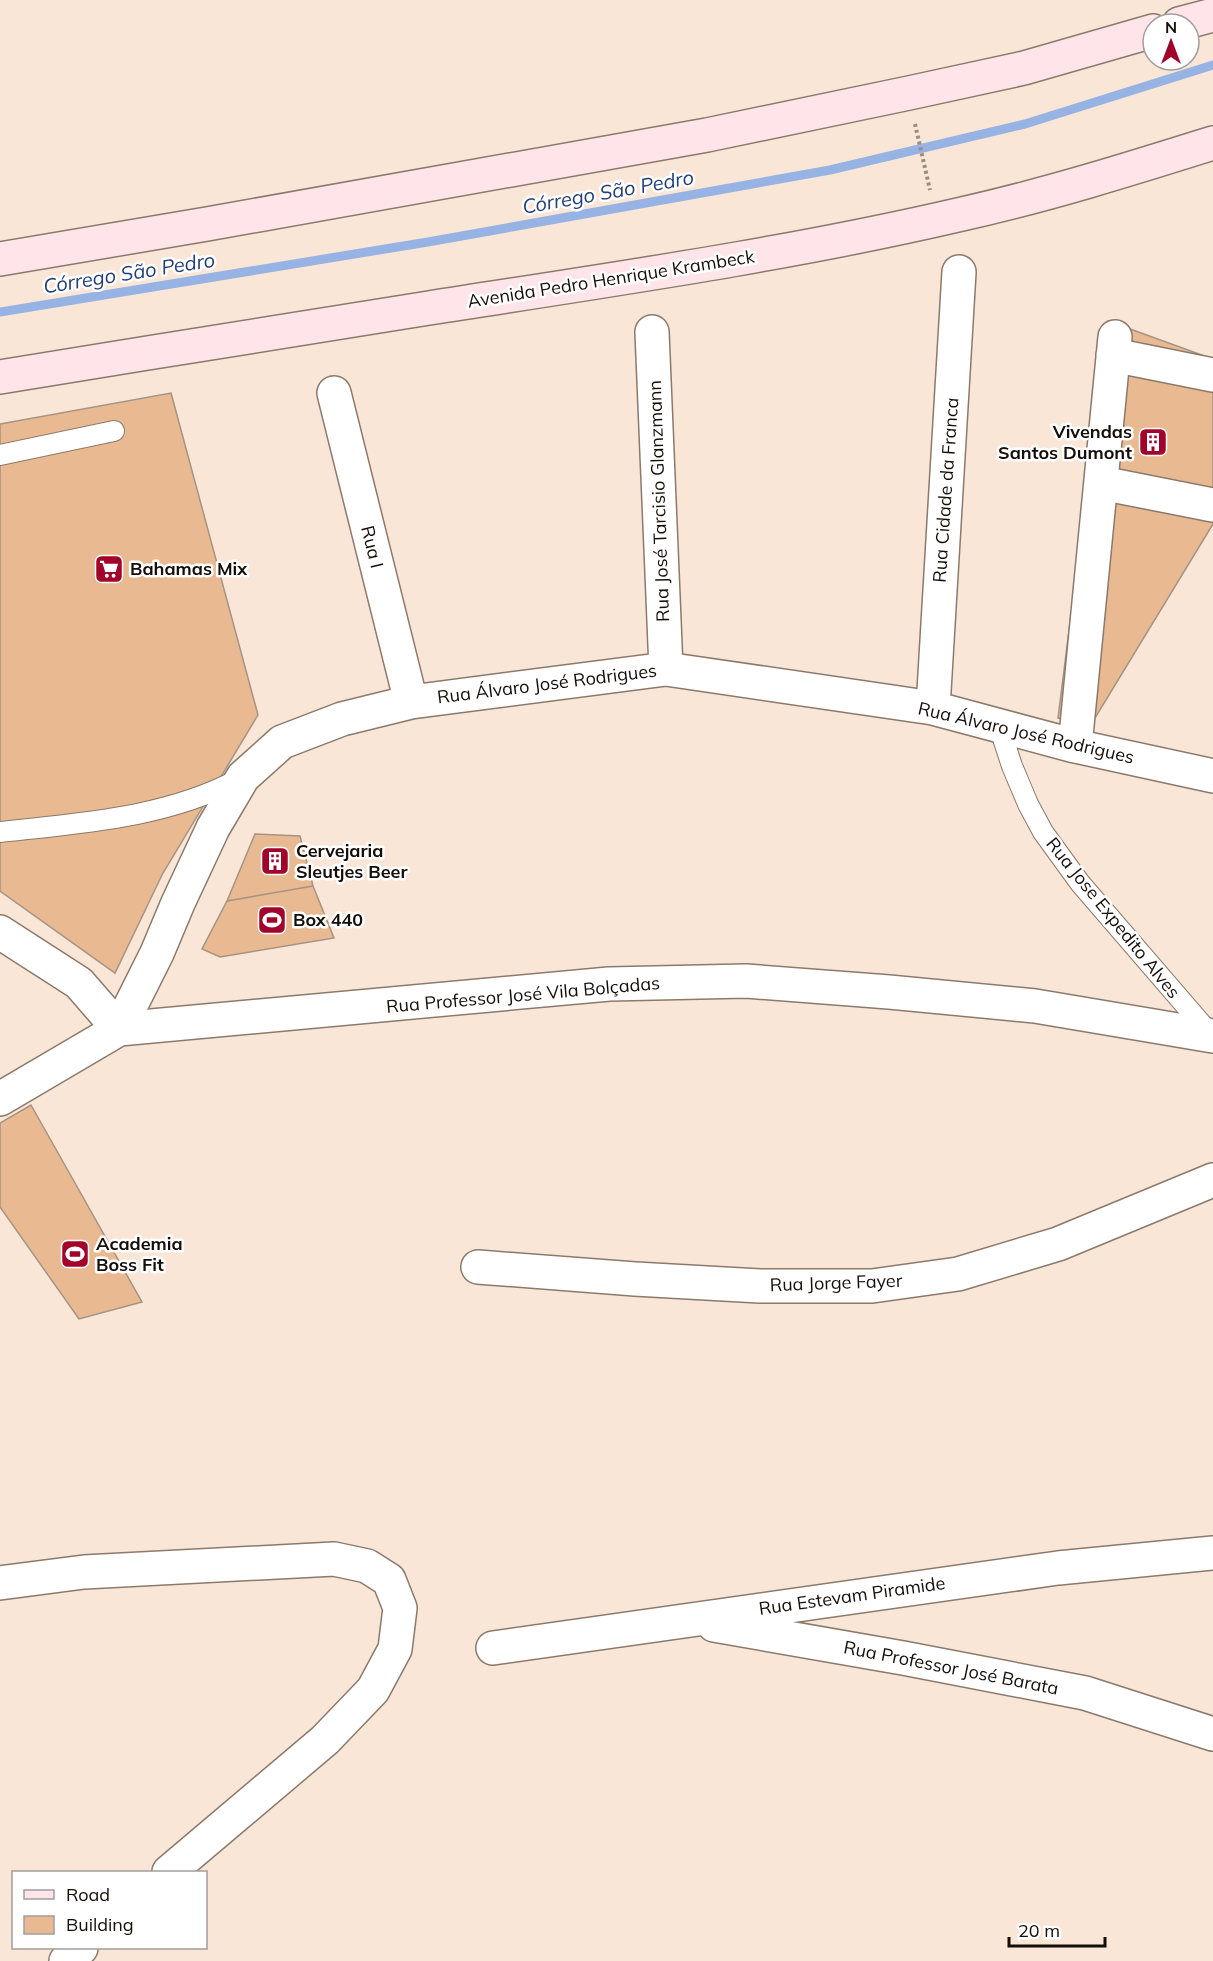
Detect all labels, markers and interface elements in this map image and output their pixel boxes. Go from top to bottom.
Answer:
north arrow [1141,12,1201,72]
text: N [1165,17,1177,37]
water label: Córrego São Pedro [520,164,696,219]
street label: Avenida Pedro Henrique Krambeck [466,244,757,313]
water label: Córrego São Pedro [41,247,217,298]
street label: Rua José Tarcisio Glanzmann [643,380,674,622]
street label: Rua Cidade da Franca [928,397,963,583]
place label: Vivendas Santos Dumont [998,420,1132,464]
building icon: Vivendas Santos Dumont [1137,426,1169,458]
street label: Rua I [356,523,389,571]
supermarket icon: Bahamas Mix [93,553,125,585]
place label: Bahamas Mix [130,557,248,580]
street label: Rua Álvaro José Rodrigues [436,659,658,708]
street label: Rua Álvaro José Rodrigues [916,696,1137,769]
street label: Rua Jose Expedito Alves [1041,832,1186,1003]
place label: Cervejaria Sleutjes Beer [296,839,408,883]
building icon: Cervejaria Sleutjes Beer [259,845,291,877]
sports icon: Box 440 [256,904,288,936]
place label: Box 440 [293,908,363,931]
street label: Rua Professor José Vila Bolçadas [385,971,661,1018]
place label: Academia Boss Fit [96,1232,183,1276]
sports icon: Academia Boss Fit [59,1238,91,1270]
street label: Rua Jorge Fayer [769,1269,903,1296]
street label: Rua Estevam Piramide [757,1571,947,1620]
street label: Rua Professor José Barata [842,1635,1061,1700]
legend [12,1871,207,1949]
text: Road [66,1883,110,1906]
scale bar [1009,1910,1105,1948]
text: Building [66,1913,134,1936]
text: 20 m [1018,1919,1060,1942]

